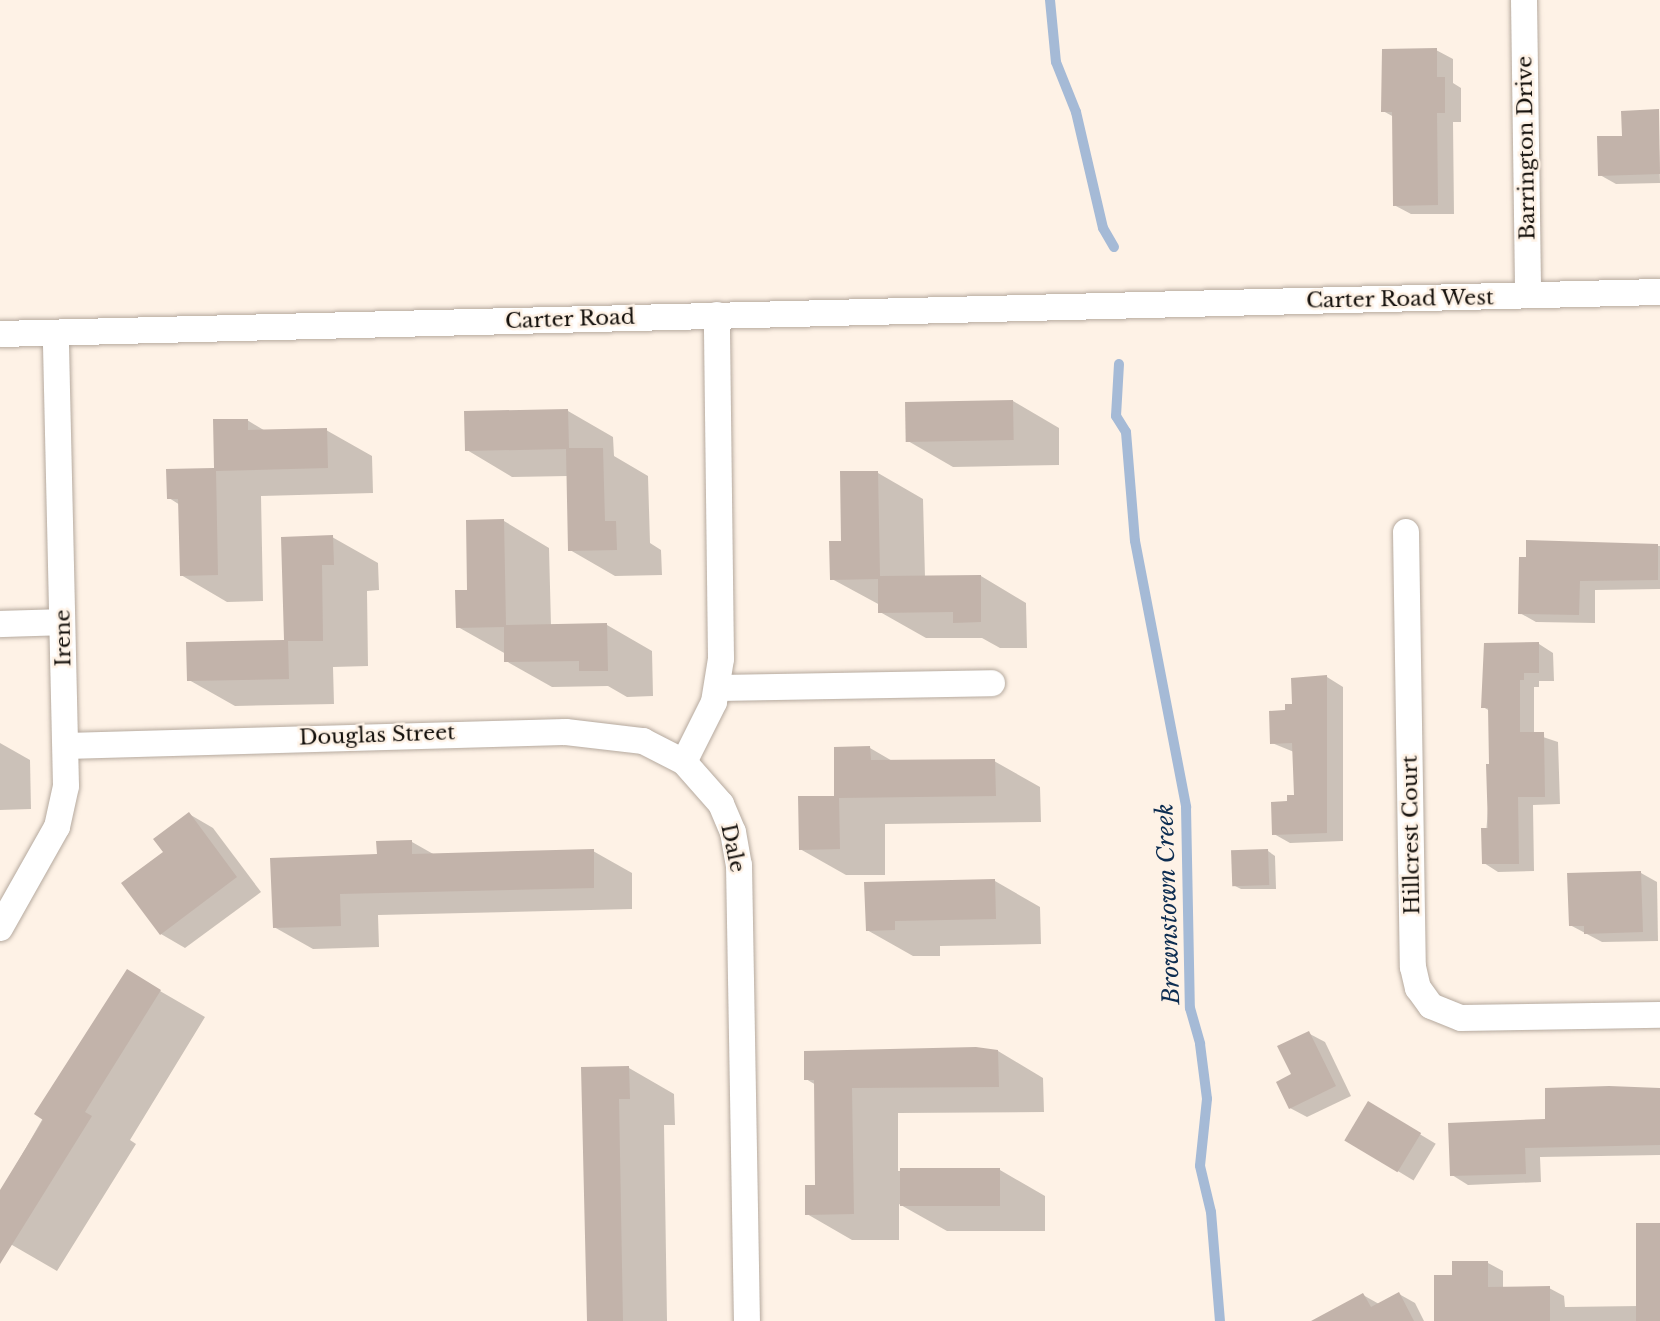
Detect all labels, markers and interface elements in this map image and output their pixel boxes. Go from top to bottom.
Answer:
street label: Barrington Drive [1512,56,1540,240]
street label: Carter Road West [1305,285,1495,313]
street label: Carter Road [504,304,636,334]
street label: Irene [50,609,76,667]
street label: Douglas Street [299,720,455,750]
street label: Hillcrest Court [1397,755,1425,915]
water label: Brownstown Creek [1151,803,1185,1005]
street label: Dale [716,821,750,875]

